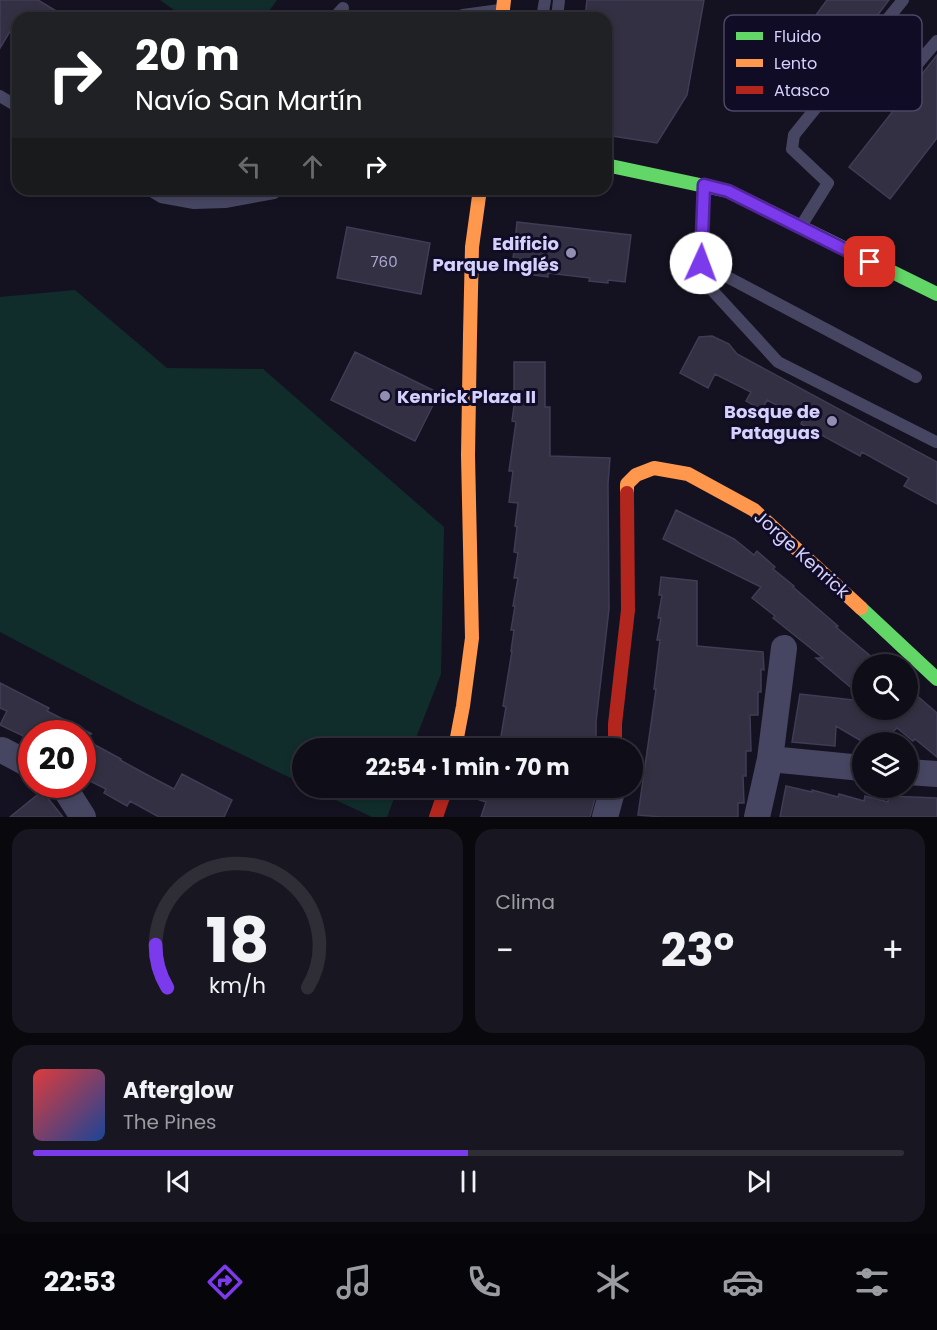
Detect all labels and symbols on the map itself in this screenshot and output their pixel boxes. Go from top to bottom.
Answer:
legend [724,15,922,111]
text: Fluido [774,25,821,48]
text: Lento [774,52,817,75]
text: Atasco [774,79,830,102]
place label: Edificio Parque Inglés [432,231,559,277]
position arrow [669,231,733,295]
pin [844,236,895,287]
marker: Edificio Parque Inglés [564,246,578,260]
house number: 760 [370,251,398,272]
place label: Kenrick Plaza II [397,384,536,409]
marker: Kenrick Plaza II [378,389,392,403]
place label: Bosque de Pataguas [724,399,820,445]
marker: Bosque de Pataguas [825,414,839,428]
street label: Jorge Kenrick [749,504,856,604]
speed limit sign: 20 [18,720,96,798]

